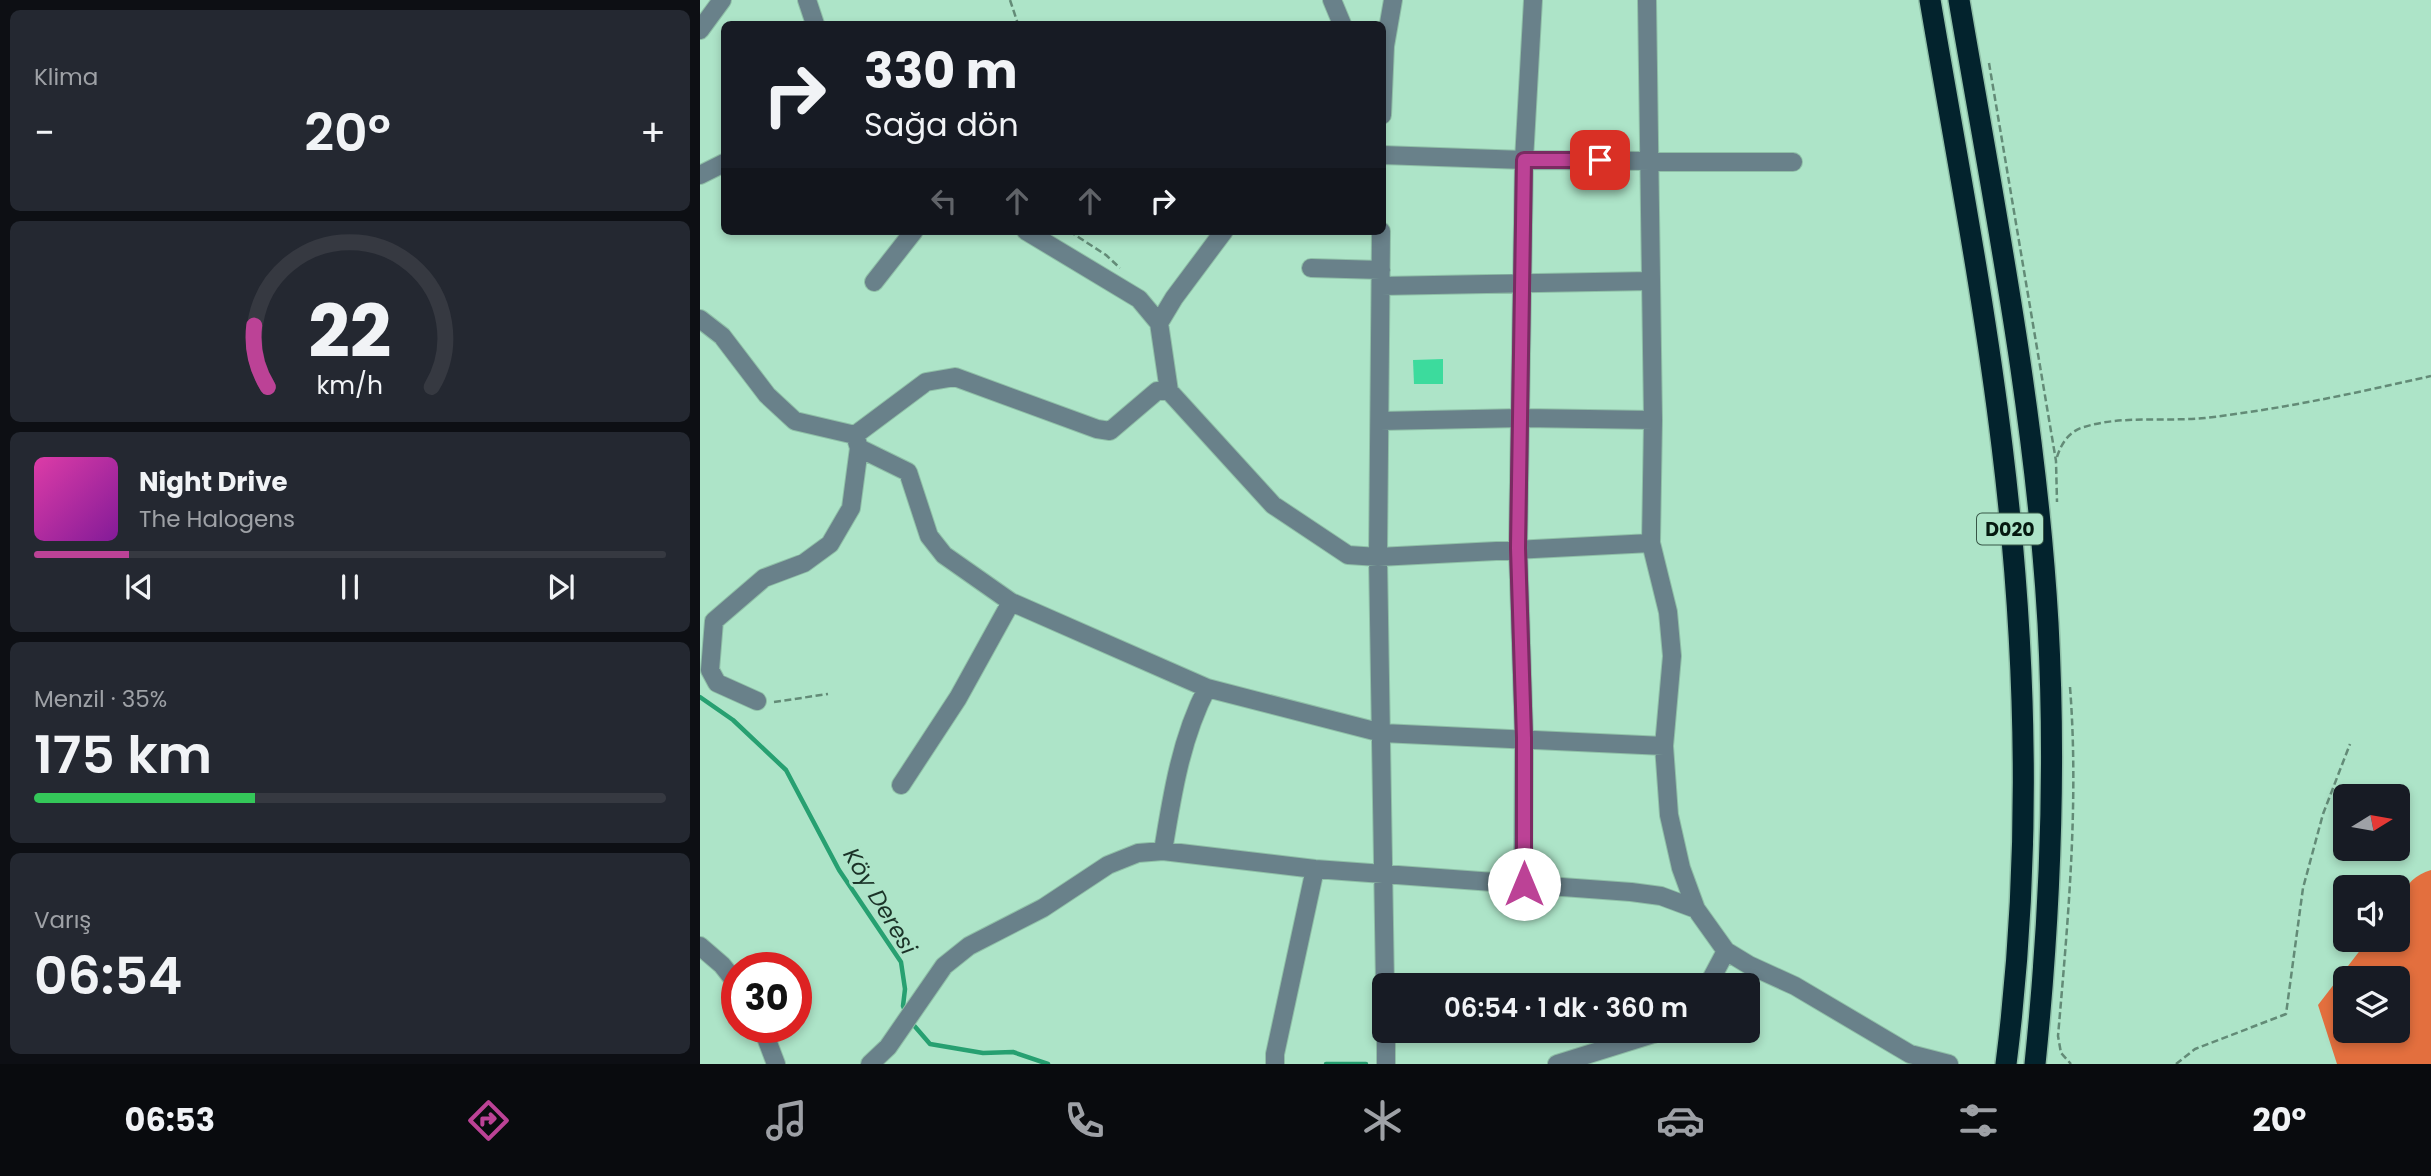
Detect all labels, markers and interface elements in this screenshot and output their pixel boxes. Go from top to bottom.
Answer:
text: 330 m [864,37,1018,105]
icon: right [749,49,840,140]
text: Klima [34,61,98,93]
text: 20° [304,96,391,169]
text: Sağa dön [864,102,1019,147]
text: − [34,106,55,159]
text: + [640,106,666,159]
pin [1570,130,1630,190]
icon: arrive [1581,141,1619,179]
icon: left [925,182,963,220]
icon: ahead [998,182,1036,220]
icon: ahead [1071,182,1109,220]
icon: right [1144,182,1182,220]
text: 22 [308,282,392,383]
text: km/h [317,368,383,403]
text: Night Drive [139,464,287,500]
text: The Halogens [139,503,295,535]
road number: D020 [1977,514,2043,544]
icon: previous [120,568,158,606]
icon: pause [331,568,369,606]
icon: next [542,568,580,606]
text: Menzil · 35% [34,683,167,715]
text: 175 km [34,718,212,791]
north arrow [2333,784,2410,861]
map controls [2333,784,2410,1043]
water label: Köy Deresi [836,842,925,961]
position arrow [1487,847,1561,921]
button: sound [2333,875,2410,952]
text: Varış [34,904,91,936]
text: 06:54 [34,939,182,1012]
speed limit sign: 30 [721,952,812,1043]
button: layers [2333,966,2410,1043]
text: 06:54 · 1 dk · 360 m [1444,990,1688,1026]
icon: directions [464,1096,513,1145]
icon: music [762,1096,811,1145]
icon: phone [1060,1096,1109,1145]
icon: climate [1358,1096,1407,1145]
icon: car [1656,1096,1705,1145]
icon: filters [1954,1096,2003,1145]
text: 06:53 [125,1097,215,1142]
text: 20° [2252,1097,2306,1142]

